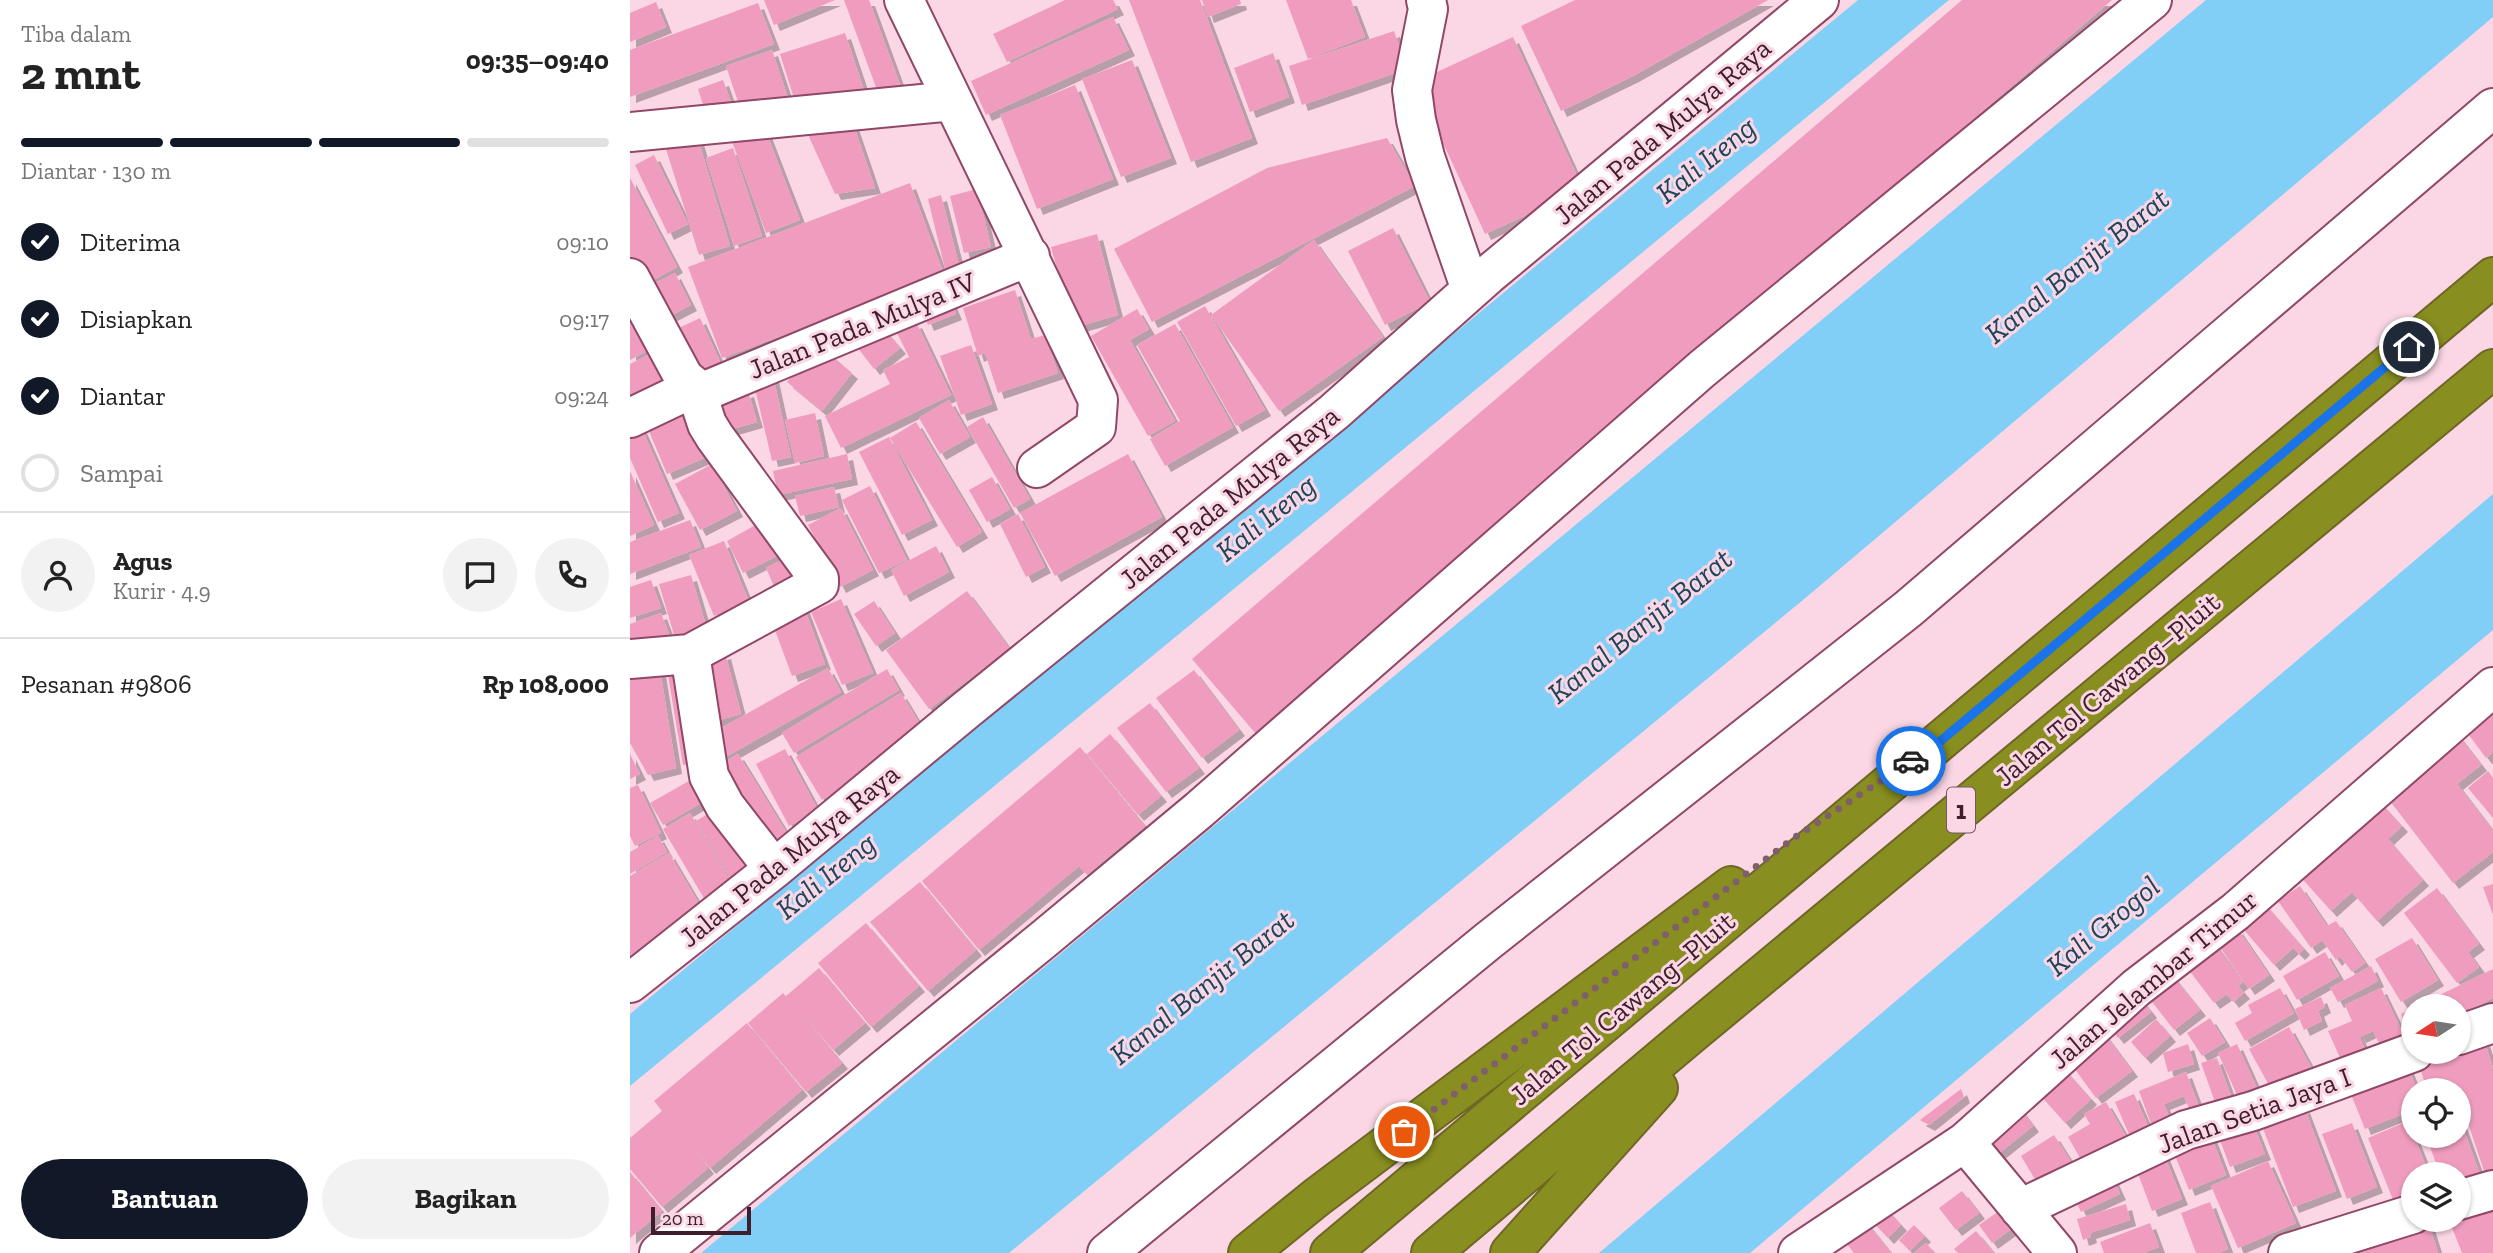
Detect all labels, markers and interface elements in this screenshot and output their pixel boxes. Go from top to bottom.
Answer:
text: Tiba dalam [21,20,131,48]
street label: Jalan Pada Mulya Raya [1547,31,1778,232]
text: 09:35–09:40 [466,44,609,76]
text: 2 mnt [21,46,140,101]
water label: Kali Ireng [1649,109,1764,211]
text: Diantar · 130 m [21,157,171,185]
water label: Kanal Banjir Barat [1978,181,2176,351]
icon: check [21,223,59,261]
text: Diterima [80,226,181,258]
text: 09:10 [556,228,609,256]
street label: Jalan Pada Mulya IV [744,265,981,386]
icon: check [21,300,59,338]
text: Disiapkan [80,303,192,335]
text: 09:17 [559,305,609,333]
pin [2379,317,2439,377]
icon: home [2390,328,2428,366]
icon: check [21,377,59,415]
text: Diantar [80,380,166,412]
text: 09:24 [554,382,609,410]
street label: Jalan Pada Mulya Raya [1113,398,1346,596]
text: Sampai [80,457,163,489]
water label: Kali Ireng [1209,467,1324,569]
button: person [21,538,95,612]
button: chat [443,538,517,612]
button: phone [535,538,609,612]
water label: Kanal Banjir Barat [1541,541,1739,711]
text: Agus [113,545,172,577]
text: Kurir · 4.9 [113,577,211,605]
street label: Jalan Tol Cawang–Pluit [1988,585,2227,793]
text: Pesanan #9806 [21,668,192,700]
text: Rp 108,000 [483,668,609,700]
courier [1876,726,1946,796]
icon: car [1892,742,1930,780]
street label: Jalan Pada Mulya Raya [673,756,906,954]
road number: 1 [1947,788,1975,832]
water label: Kali Ireng [769,825,884,927]
water label: Kali Grogol [2039,868,2167,984]
street label: Jalan Jelambar Timur [2043,883,2264,1076]
water label: Kanal Banjir Barat [1103,902,1301,1072]
street label: Jalan Tol Cawang–Pluit [1503,904,1742,1112]
north arrow [2401,994,2471,1064]
map controls [2401,994,2471,1232]
street label: Jalan Setia Jaya I [2153,1060,2355,1161]
button: locate [2401,1078,2471,1148]
pin [1374,1102,1434,1162]
icon: bag [1385,1113,1423,1151]
button: Bantuan [21,1159,308,1239]
button: Bagikan [322,1159,609,1239]
button: layers [2401,1162,2471,1232]
scale bar [651,1204,751,1236]
text: 20 m [662,1207,703,1230]

